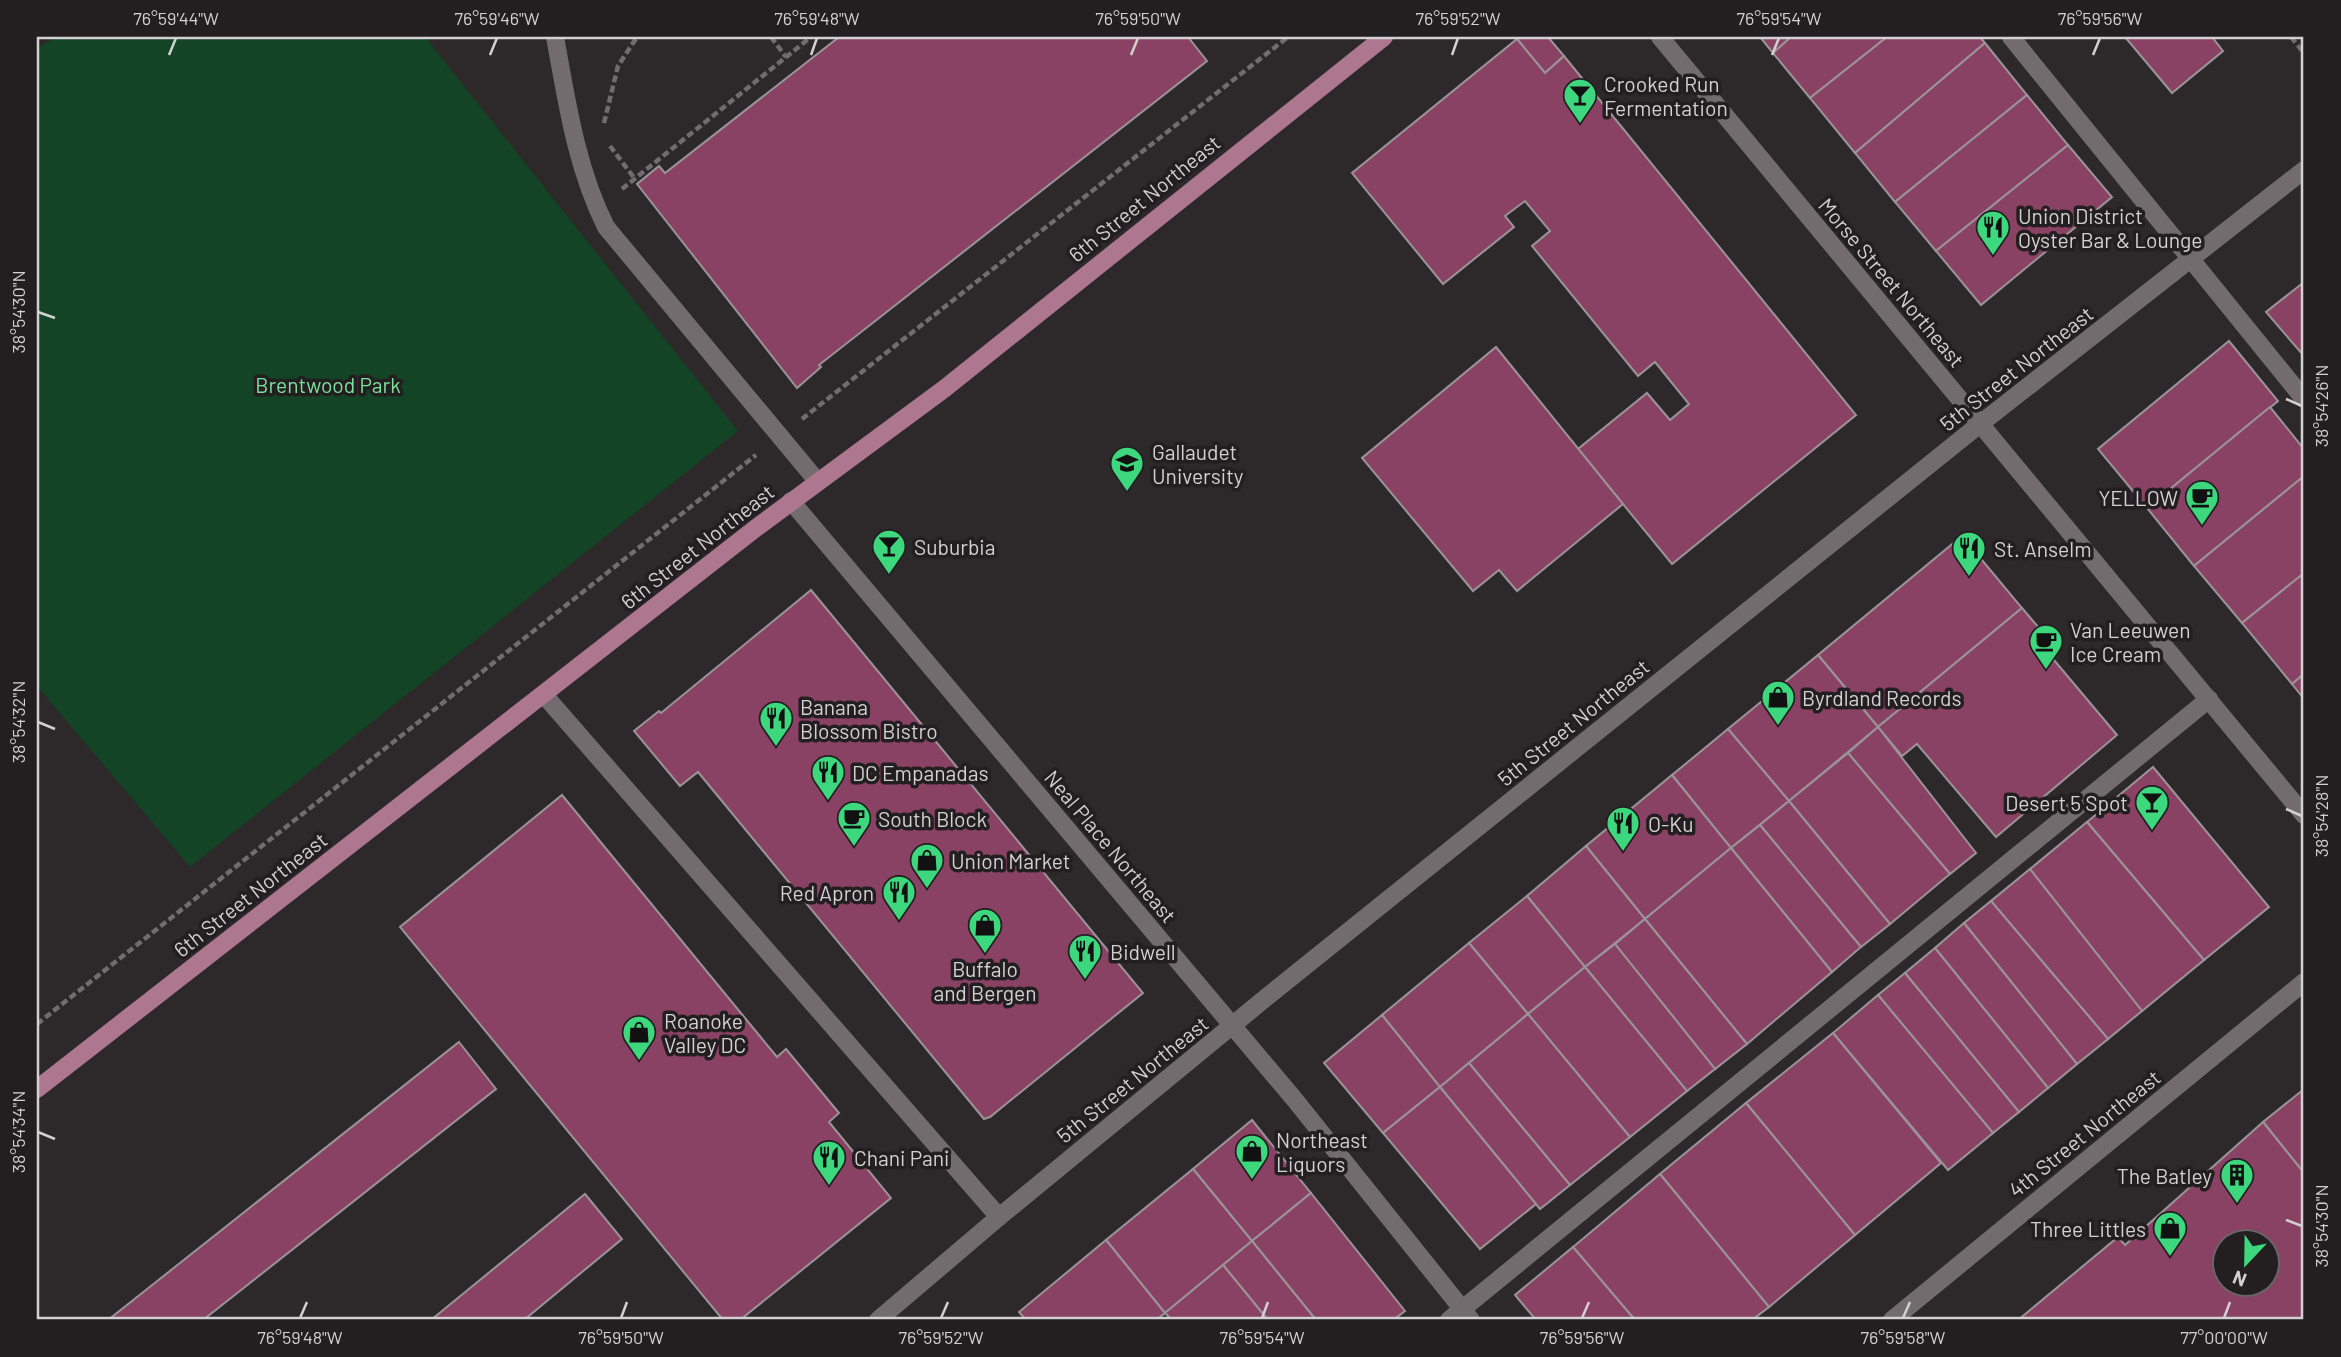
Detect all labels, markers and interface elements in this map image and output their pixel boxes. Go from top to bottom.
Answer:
text: 76°59'44"W [133,7,219,29]
text: 76°59'46"W [454,7,540,29]
text: 76°59'48"W [774,7,860,29]
text: 76°59'50"W [1095,7,1181,29]
text: 76°59'52"W [1415,7,1501,29]
text: 76°59'54"W [1736,7,1822,29]
text: 76°59'56"W [2058,7,2143,29]
place label: Crooked Run Fermentation [1604,71,1728,120]
bar icon: Crooked Run Fermentation [1561,76,1599,125]
street label: 6th Street Northeast [1063,129,1225,267]
street label: Morse Street Northeast [1814,192,1970,372]
place label: Union District Oyster Bar & Lounge [2018,203,2203,252]
restaurant icon: Union District Oyster Bar & Lounge [1974,208,2012,257]
text: 38°54'30"N [7,270,29,354]
street label: 5th Street Northeast [1934,300,2098,436]
text: 38°54'26"N [2310,365,2332,447]
park label: Brentwood Park [255,372,401,397]
place label: Gallaudet University [1152,439,1244,488]
school or university icon: Gallaudet University [1108,444,1146,493]
street label: 6th Street Northeast [615,478,779,614]
cafe icon: YELLOW [2183,478,2221,527]
place label: YELLOW [2099,485,2178,510]
bar icon: Suburbia [870,527,908,576]
restaurant icon: St. Anselm [1950,529,1988,578]
place label: Suburbia [914,534,995,559]
place label: St. Anselm [1994,536,2092,561]
place label: Van Leeuwen Ice Cream [2070,617,2190,666]
cafe icon: Van Leeuwen Ice Cream [2027,622,2065,671]
street label: 5th Street Northeast [1492,653,1654,791]
shop icon: Byrdland Records [1759,678,1797,727]
text: 38°54'32"N [7,681,29,763]
place label: Byrdland Records [1802,685,1962,710]
place label: Banana Blossom Bistro [800,694,938,743]
restaurant icon: Banana Blossom Bistro [757,699,795,748]
restaurant icon: DC Empanadas [809,753,847,802]
place label: DC Empanadas [852,760,989,785]
street label: Neal Place Northeast [1040,765,1182,927]
text: 38°54'28"N [2310,775,2332,857]
bar icon: Desert 5 Spot [2133,783,2171,832]
place label: Desert 5 Spot [2005,790,2128,815]
cafe icon: South Block [835,799,873,848]
restaurant icon: O-Ku [1604,804,1642,853]
place label: South Block [878,806,987,831]
place label: O-Ku [1648,811,1693,836]
street label: 6th Street Northeast [168,826,332,962]
shop icon: Union Market [908,841,946,890]
place label: Union Market [951,848,1070,873]
restaurant icon: Red Apron [880,873,918,922]
place label: Red Apron [780,880,874,905]
shop icon: Buffalo and Bergen [966,906,1004,955]
restaurant icon: Bidwell [1066,932,1104,981]
place label: Bidwell [1110,939,1176,964]
place label: Buffalo and Bergen [933,956,1037,1005]
place label: Roanoke Valley DC [664,1008,746,1057]
street label: 5th Street Northeast [1051,1010,1213,1148]
shop icon: Roanoke Valley DC [620,1013,658,1062]
street label: 4th Street Northeast [2003,1064,2165,1202]
text: 38°54'34"N [7,1091,29,1173]
place label: Northeast Liquors [1276,1127,1368,1176]
shop icon: Northeast Liquors [1233,1132,1271,1181]
restaurant icon: Chani Pani [810,1138,848,1187]
place label: Chani Pani [854,1145,949,1170]
building icon: The Batley [2218,1156,2256,1205]
place label: The Batley [2117,1163,2212,1188]
text: 38°54'30"N [2310,1184,2332,1268]
shop icon: Three Littles [2151,1209,2189,1258]
place label: Three Littles [2030,1216,2146,1241]
north arrow [2212,1228,2282,1298]
text: N [2229,1266,2250,1292]
text: 76°59'48"W [257,1326,343,1348]
text: 76°59'50"W [578,1326,664,1348]
text: 76°59'52"W [898,1326,984,1348]
text: 76°59'54"W [1219,1326,1305,1348]
text: 76°59'56"W [1540,1326,1625,1348]
text: 76°59'58"W [1861,1326,1946,1348]
text: 77°00'00"W [2180,1326,2268,1348]

